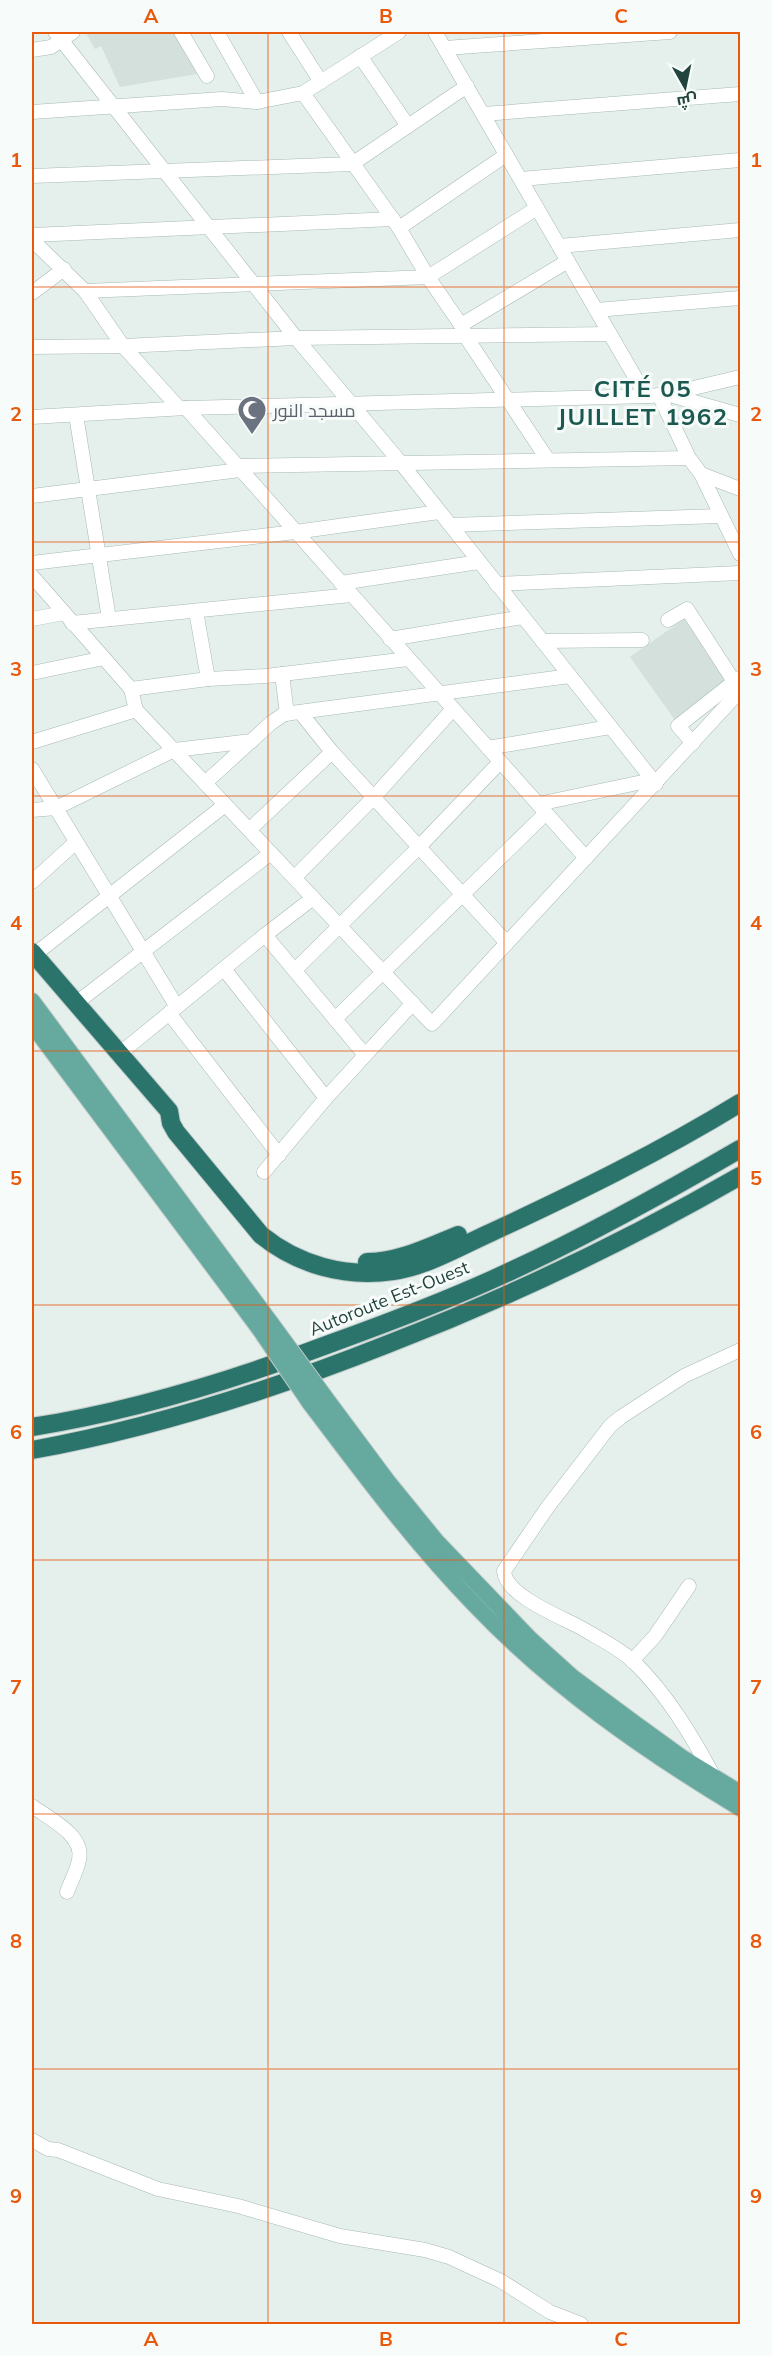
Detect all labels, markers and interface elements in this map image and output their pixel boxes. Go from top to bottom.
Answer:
text: A [144,3,159,28]
text: B [379,3,393,28]
text: C [614,3,628,28]
north arrow [655,57,715,117]
text: ش [676,90,699,113]
text: 1 [10,147,22,172]
text: 1 [750,147,762,172]
district label: CITÉ 05 JUILLET 1962 [557,373,729,431]
mosque icon: مسجد النور [236,394,268,436]
place label: مسجد النور [272,399,355,422]
text: 2 [10,401,22,426]
text: 2 [750,401,762,426]
text: 3 [10,656,22,681]
text: 3 [750,656,762,681]
text: 4 [10,910,22,935]
text: 4 [750,910,762,935]
text: 5 [10,1165,22,1190]
text: 5 [750,1165,762,1190]
street label: Autoroute Est-Ouest [306,1255,472,1341]
text: 6 [10,1419,22,1444]
text: 6 [750,1419,762,1444]
text: 7 [10,1674,22,1699]
text: 7 [750,1674,762,1699]
text: 8 [10,1928,22,1953]
text: 8 [750,1928,762,1953]
text: 9 [10,2183,22,2208]
text: 9 [750,2183,762,2208]
text: A [144,2326,159,2351]
text: B [379,2326,393,2351]
text: C [614,2326,628,2351]

